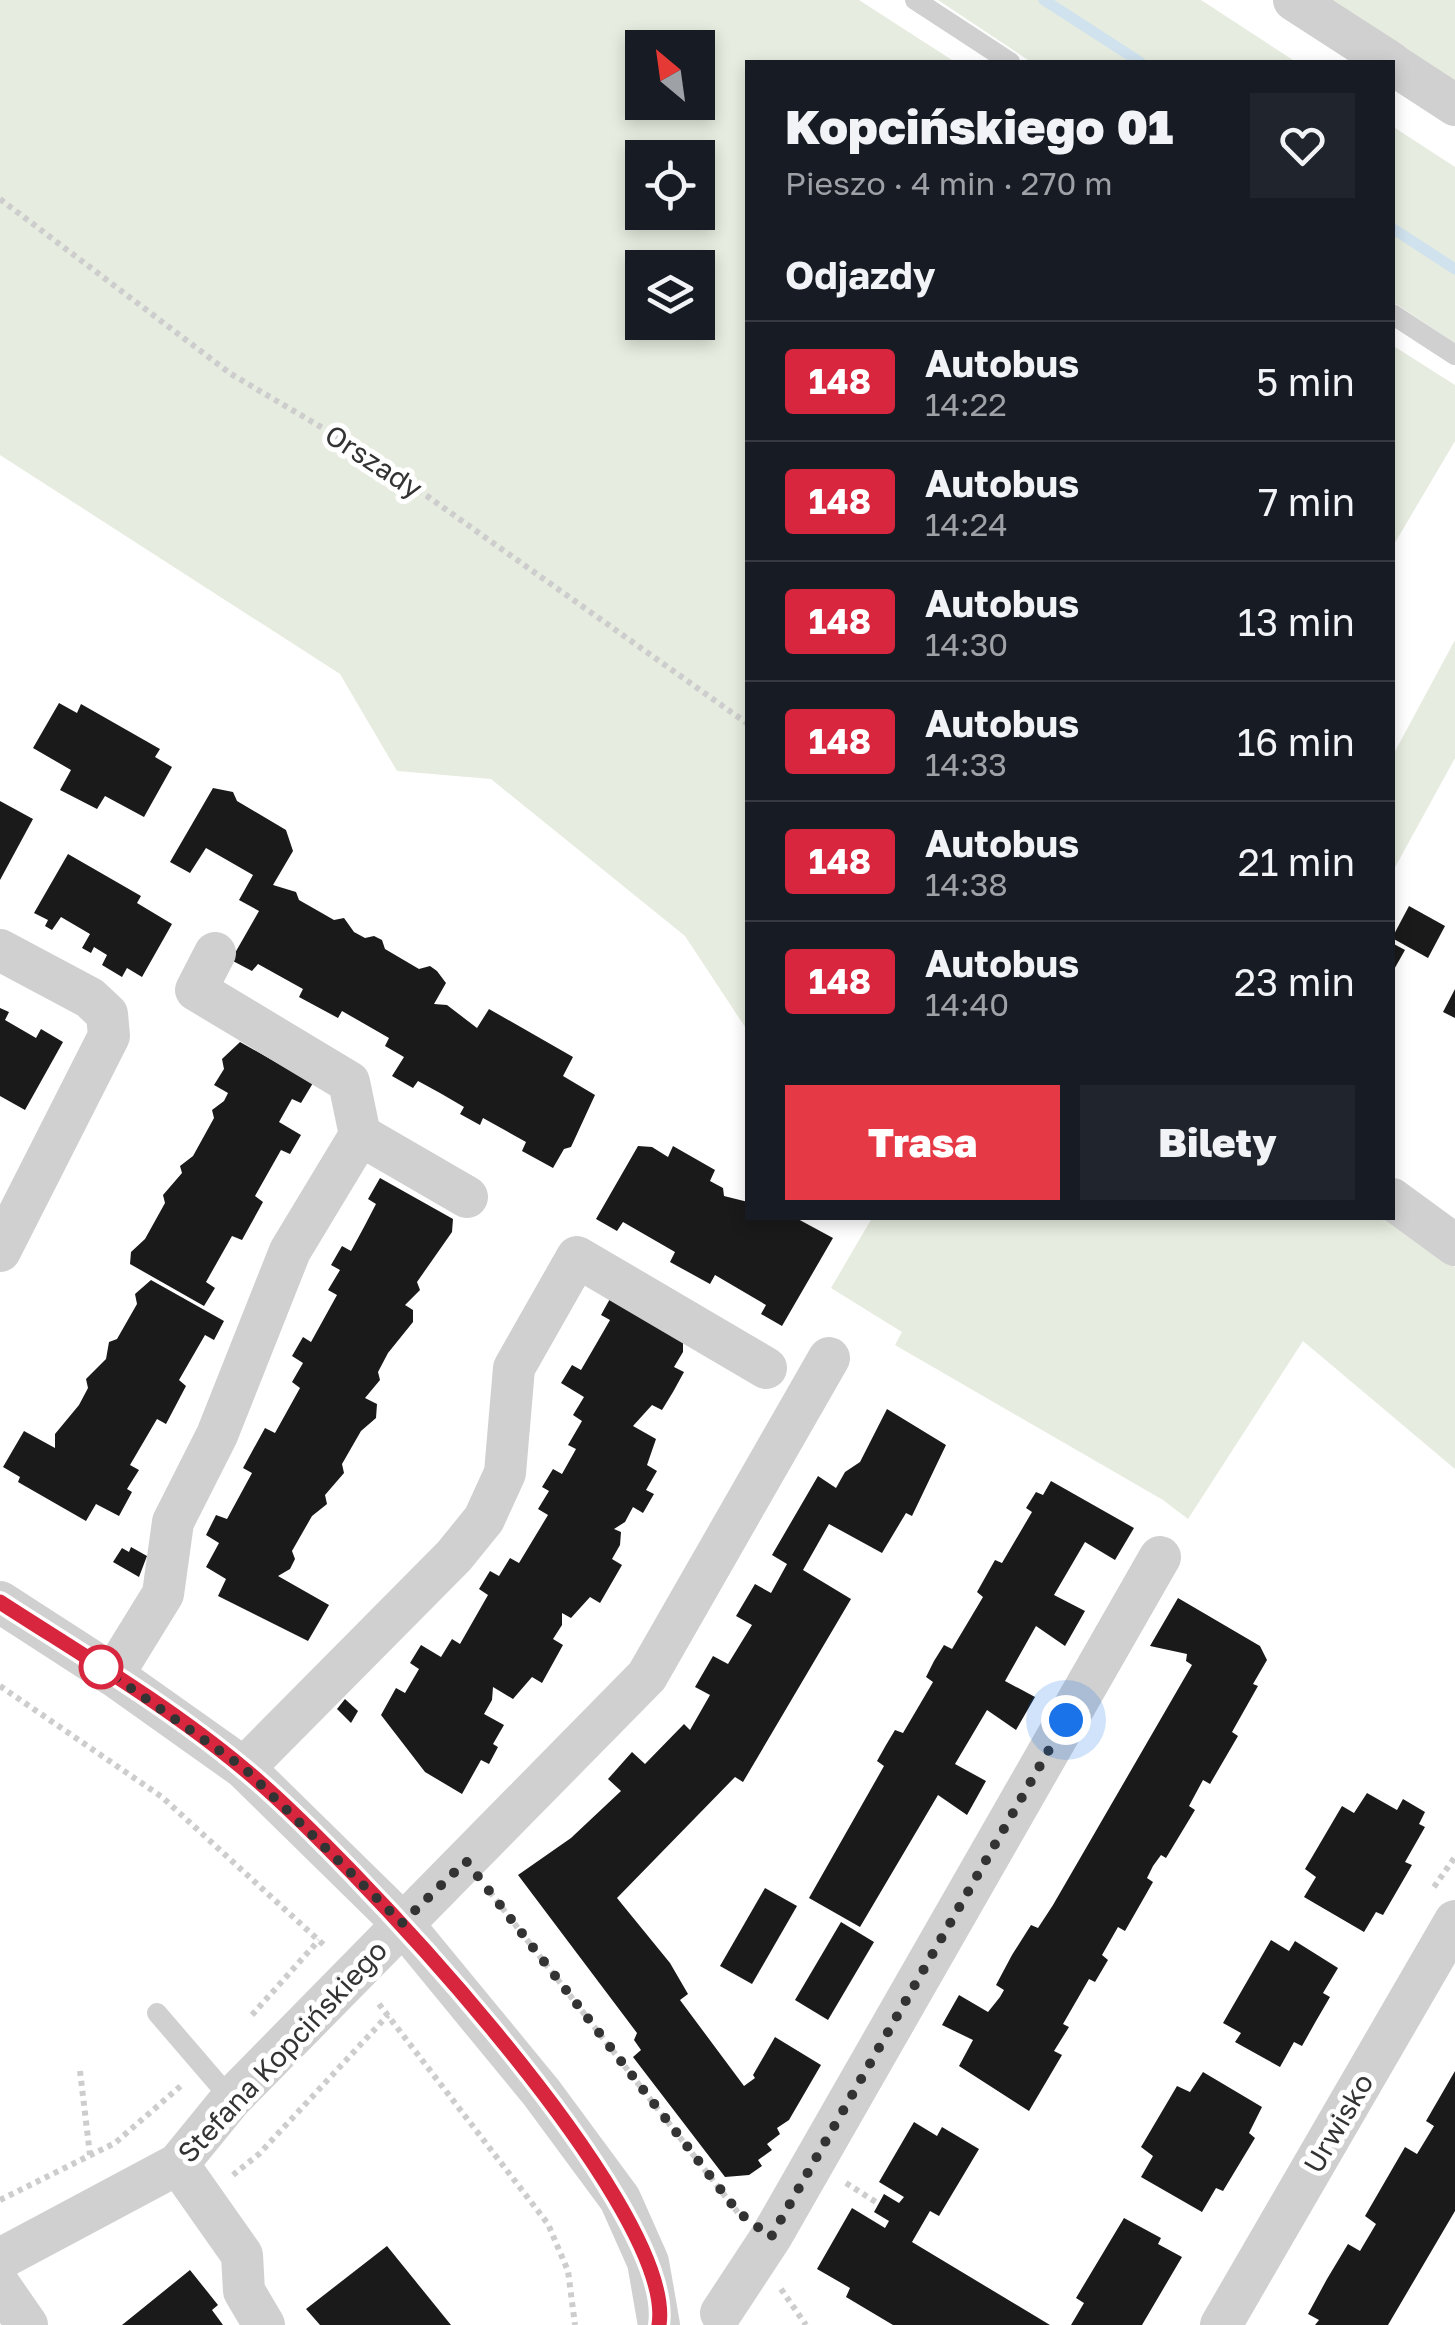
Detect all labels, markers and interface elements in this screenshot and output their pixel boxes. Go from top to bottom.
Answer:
north arrow [625,30,715,120]
map controls [625,30,715,340]
button: heart [1250,93,1355,198]
text: Kopcińskiego 01 [785,97,1173,155]
button: locate [625,140,715,230]
text: Pieszo · 4 min · 270 m [785,164,1113,202]
button: layers [625,250,715,340]
text: Odjazdy [785,252,935,297]
text: Autobus [925,340,1079,385]
text: 5 min [1256,359,1355,404]
text: 148 [809,360,871,402]
text: 14:22 [925,385,1007,423]
street label: Orszady [319,417,429,505]
text: Autobus [925,460,1079,505]
text: 7 min [1258,479,1355,524]
text: 148 [809,480,871,522]
text: 14:24 [925,505,1008,543]
text: Autobus [925,580,1079,625]
text: 13 min [1238,599,1355,644]
text: 148 [809,600,871,642]
text: 14:30 [925,625,1008,663]
text: Autobus [925,700,1079,745]
text: 16 min [1237,719,1355,764]
text: 148 [809,720,871,762]
text: 14:33 [925,745,1007,783]
text: Autobus [925,820,1079,865]
text: 21 min [1238,839,1355,884]
text: 148 [809,840,871,882]
text: 14:38 [925,865,1008,903]
text: Autobus [925,940,1079,985]
text: 23 min [1234,959,1355,1004]
text: 148 [809,960,871,1002]
text: 14:40 [925,985,1009,1023]
button: Trasa [785,1085,1060,1200]
button: Bilety [1080,1085,1355,1200]
unlabelled marker [80,1646,122,1688]
your location [1041,1695,1091,1745]
street label: Stefana Kopcińskiego [171,1933,393,2169]
street label: Urwisko [1296,2068,1380,2178]

